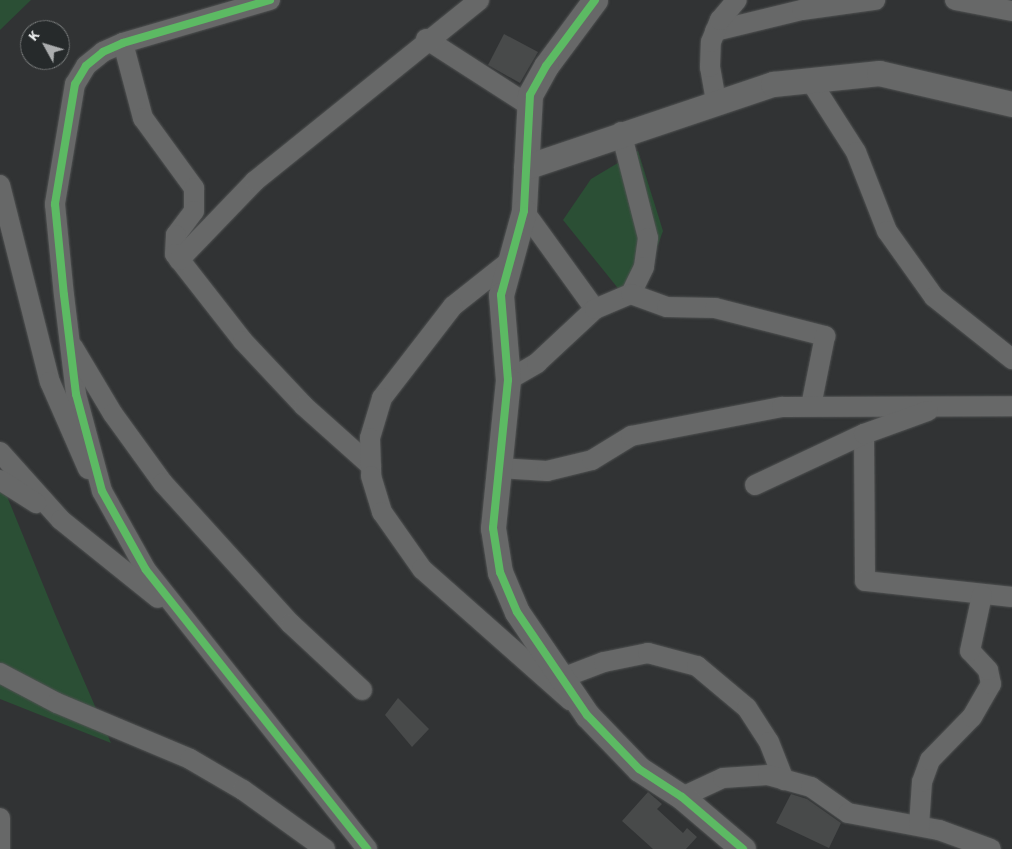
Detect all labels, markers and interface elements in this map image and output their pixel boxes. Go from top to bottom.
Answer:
north arrow [20,20,70,70]
text: K [24,27,45,46]

